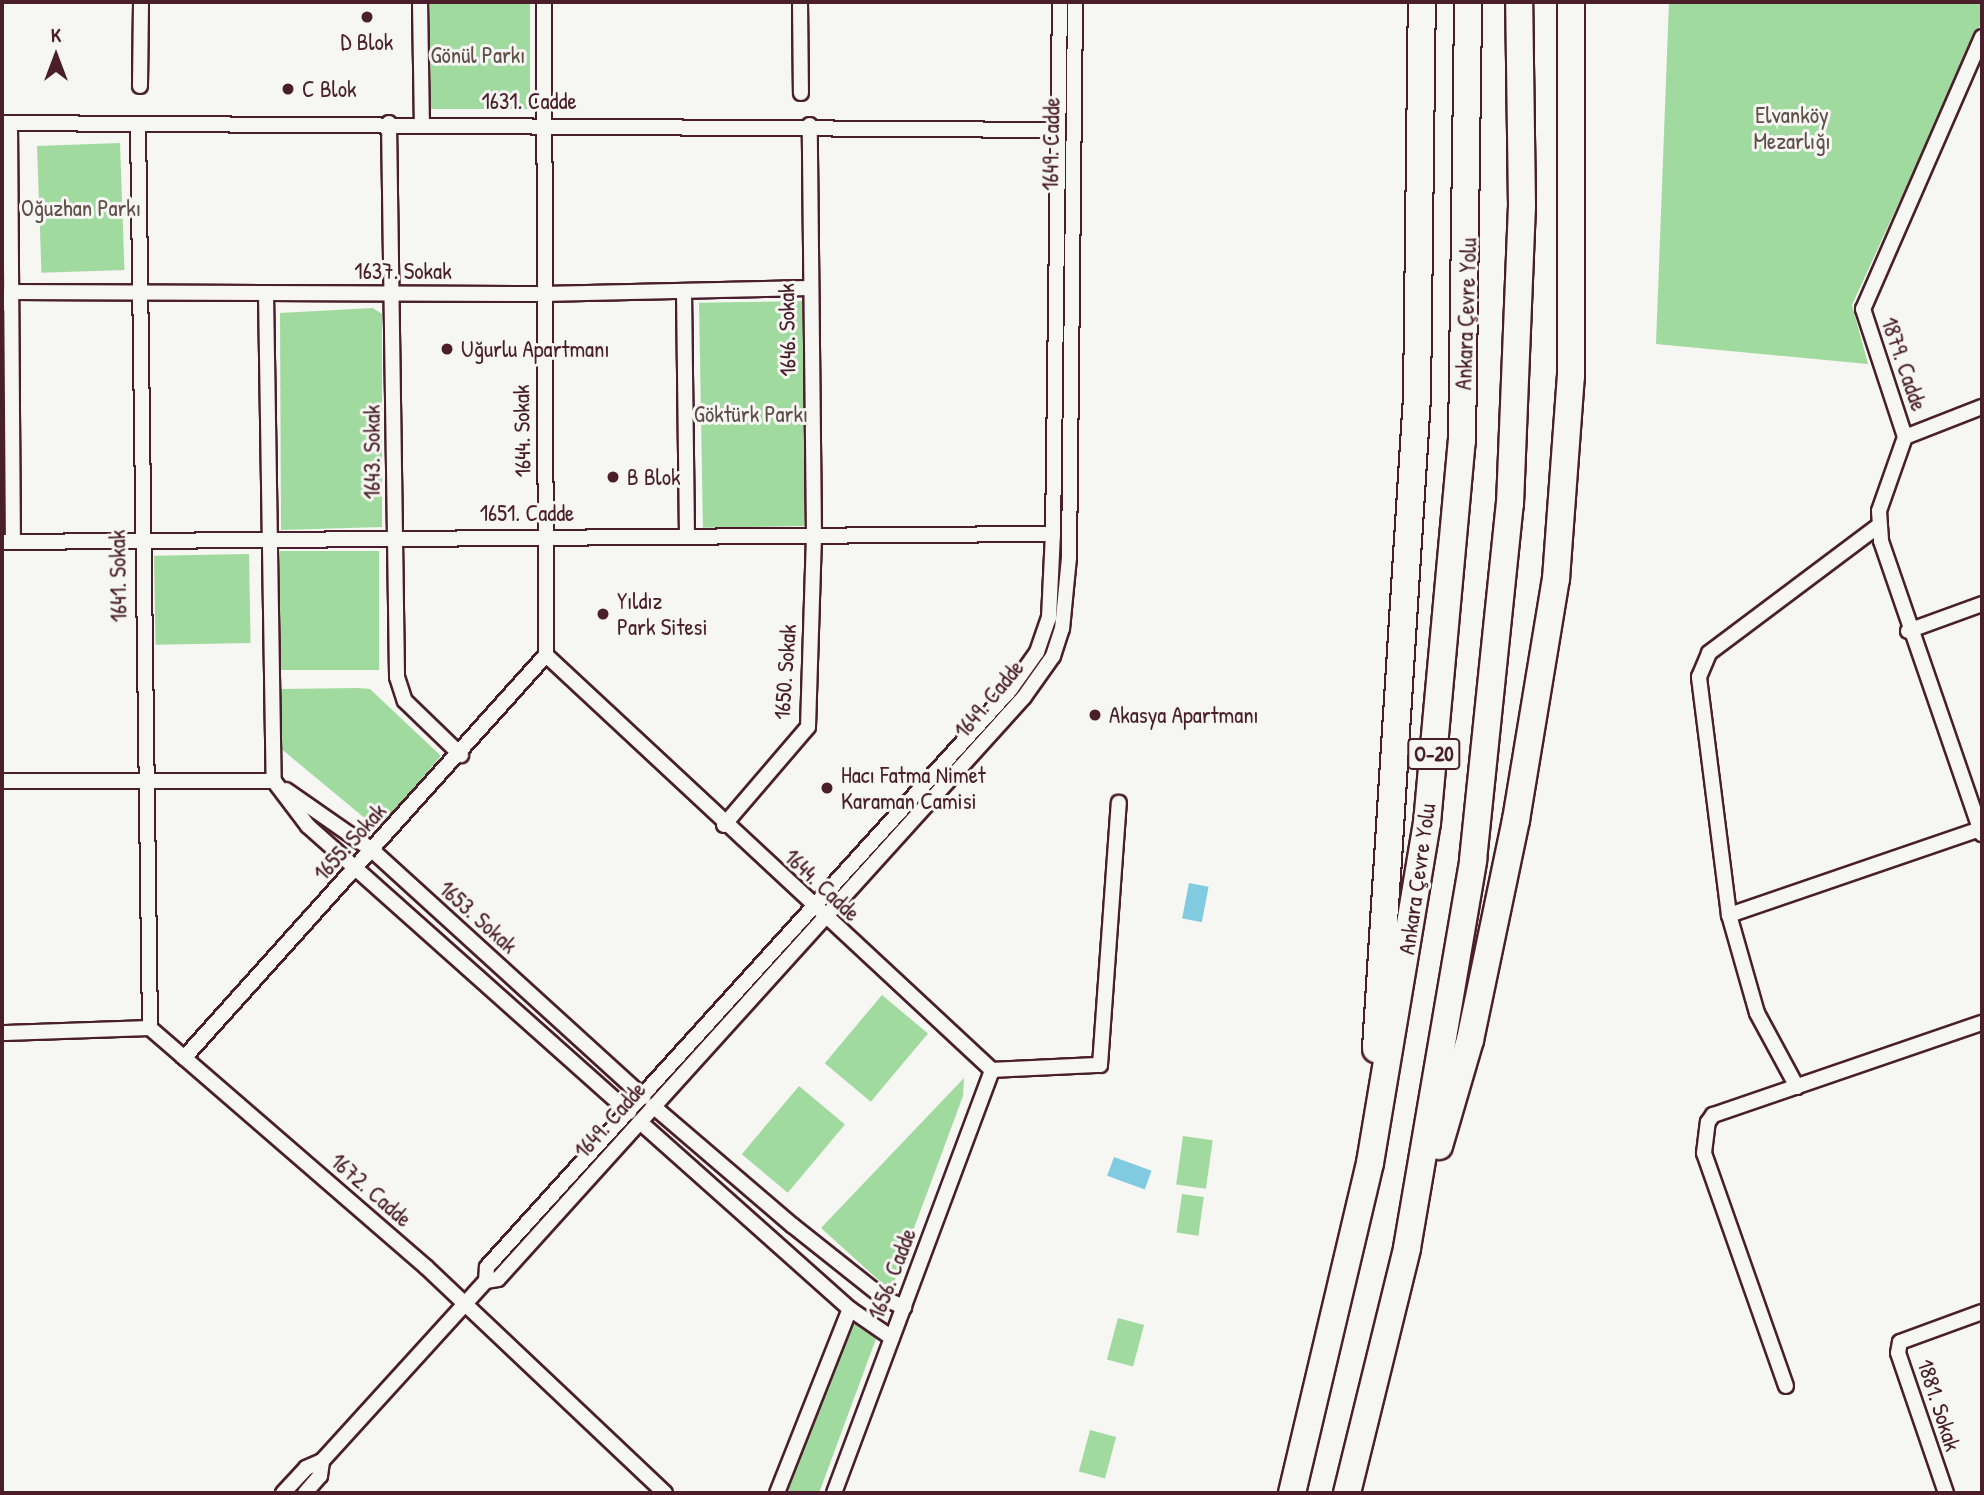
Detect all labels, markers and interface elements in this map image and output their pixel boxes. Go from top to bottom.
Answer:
marker: D Blok [359,9,375,25]
north arrow [21,21,91,91]
text: K [51,22,61,48]
place label: D Blok [341,28,393,56]
park label: Gönül Parkı [431,41,525,69]
place label: C Blok [302,75,356,103]
marker: C Blok [280,81,296,97]
street label: 1631. Cadde [481,87,577,115]
street label: 1649. Cadde [1036,97,1066,191]
park label: Elvanköy Mezarlığı [1753,101,1831,155]
park label: Oğuzhan Parkı [21,194,141,222]
street label: Ankara Çevre Yolu [1450,237,1482,391]
street label: 1637. Sokak [354,257,452,285]
street label: 1646. Sokak [772,283,802,377]
street label: 1879. Cadde [1875,314,1933,414]
place label: Uğurlu Apartmanı [461,335,610,363]
marker: Uğurlu Apartmanı [439,341,455,357]
street label: 1644. Sokak [507,384,537,478]
park label: Göktürk Parkı [694,400,808,428]
street label: 1643. Sokak [358,405,386,499]
place label: B Blok [627,463,681,491]
marker: B Blok [605,469,621,485]
street label: 1651. Cadde [480,499,574,527]
street label: 1641. Sokak [103,529,133,623]
place label: Yıldız Park Sitesi [617,587,708,641]
marker: Yıldız Park Sitesi [595,606,611,622]
street label: 1650. Sokak [768,623,802,721]
street label: 1649. Cadde [948,654,1030,744]
place label: Akasya Apartmanı [1109,701,1259,729]
marker: Akasya Apartmanı [1087,707,1103,723]
road number: O-20 [1406,736,1462,772]
place label: Hacı Fatma Nimet Karaman Camisi [841,761,986,815]
marker: Hacı Fatma Nimet Karaman Camisi [819,780,835,796]
street label: 1655. Sokak [308,797,392,887]
street label: Ankara Çevre Yolu [1393,802,1441,956]
street label: 1644. Cadde [778,843,866,927]
street label: 1653. Sokak [433,875,523,959]
street label: 1649. Cadde [568,1076,652,1164]
street label: 1672. Cadde [325,1147,417,1233]
street label: 1656. Cadde [862,1225,922,1323]
street label: 1881. Sokak [1911,1356,1967,1454]

